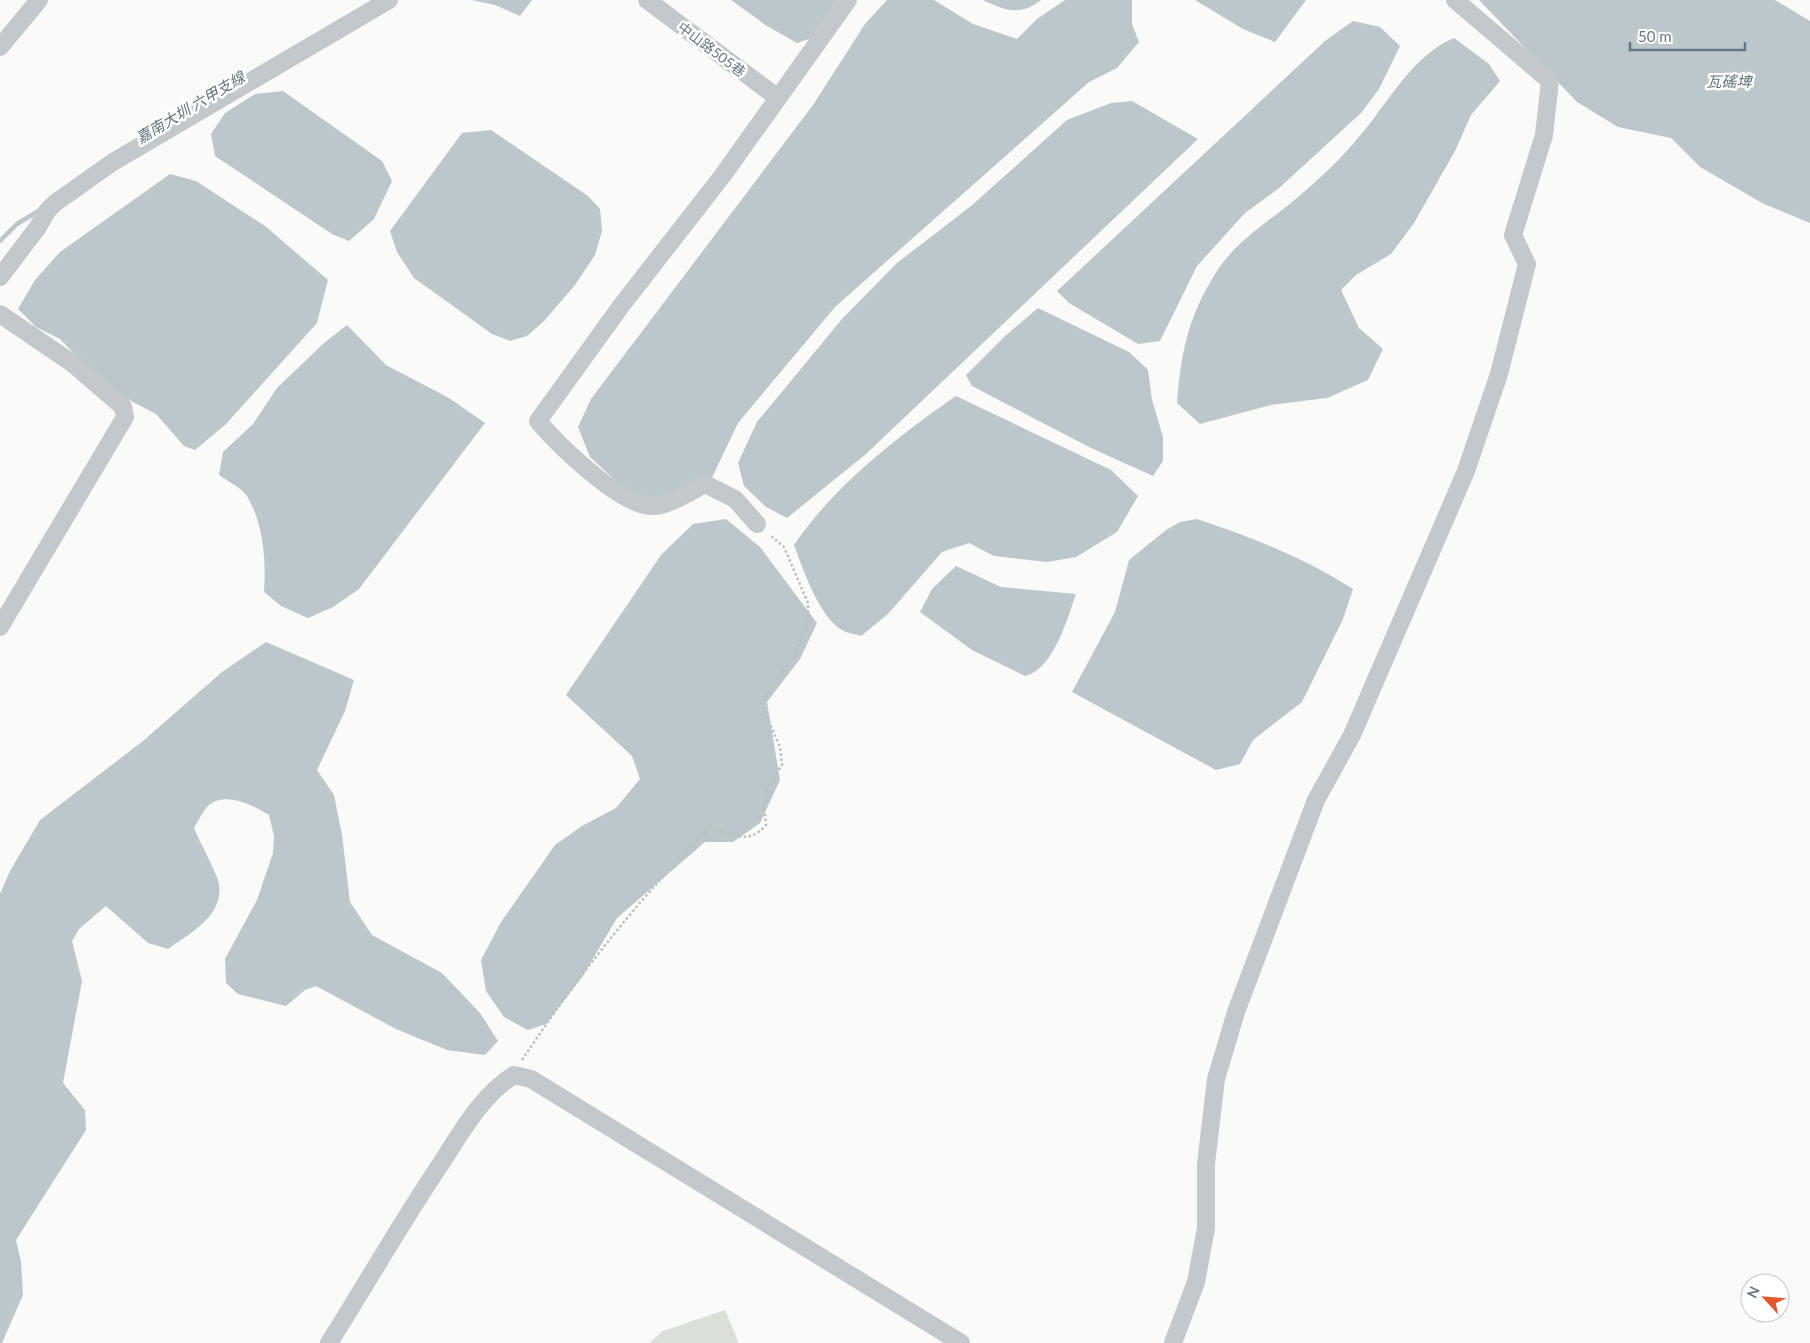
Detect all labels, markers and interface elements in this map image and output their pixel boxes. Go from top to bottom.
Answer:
street label: 中山路505巷 [675,18,749,80]
scale bar [1630,20,1745,52]
text: 50 m [1638,27,1672,45]
water label: 嘉南大圳 六甲支線 [132,66,249,147]
water label: 瓦磘埤 [1706,72,1753,90]
north arrow [1740,1273,1790,1323]
text: N [1743,1284,1763,1301]

